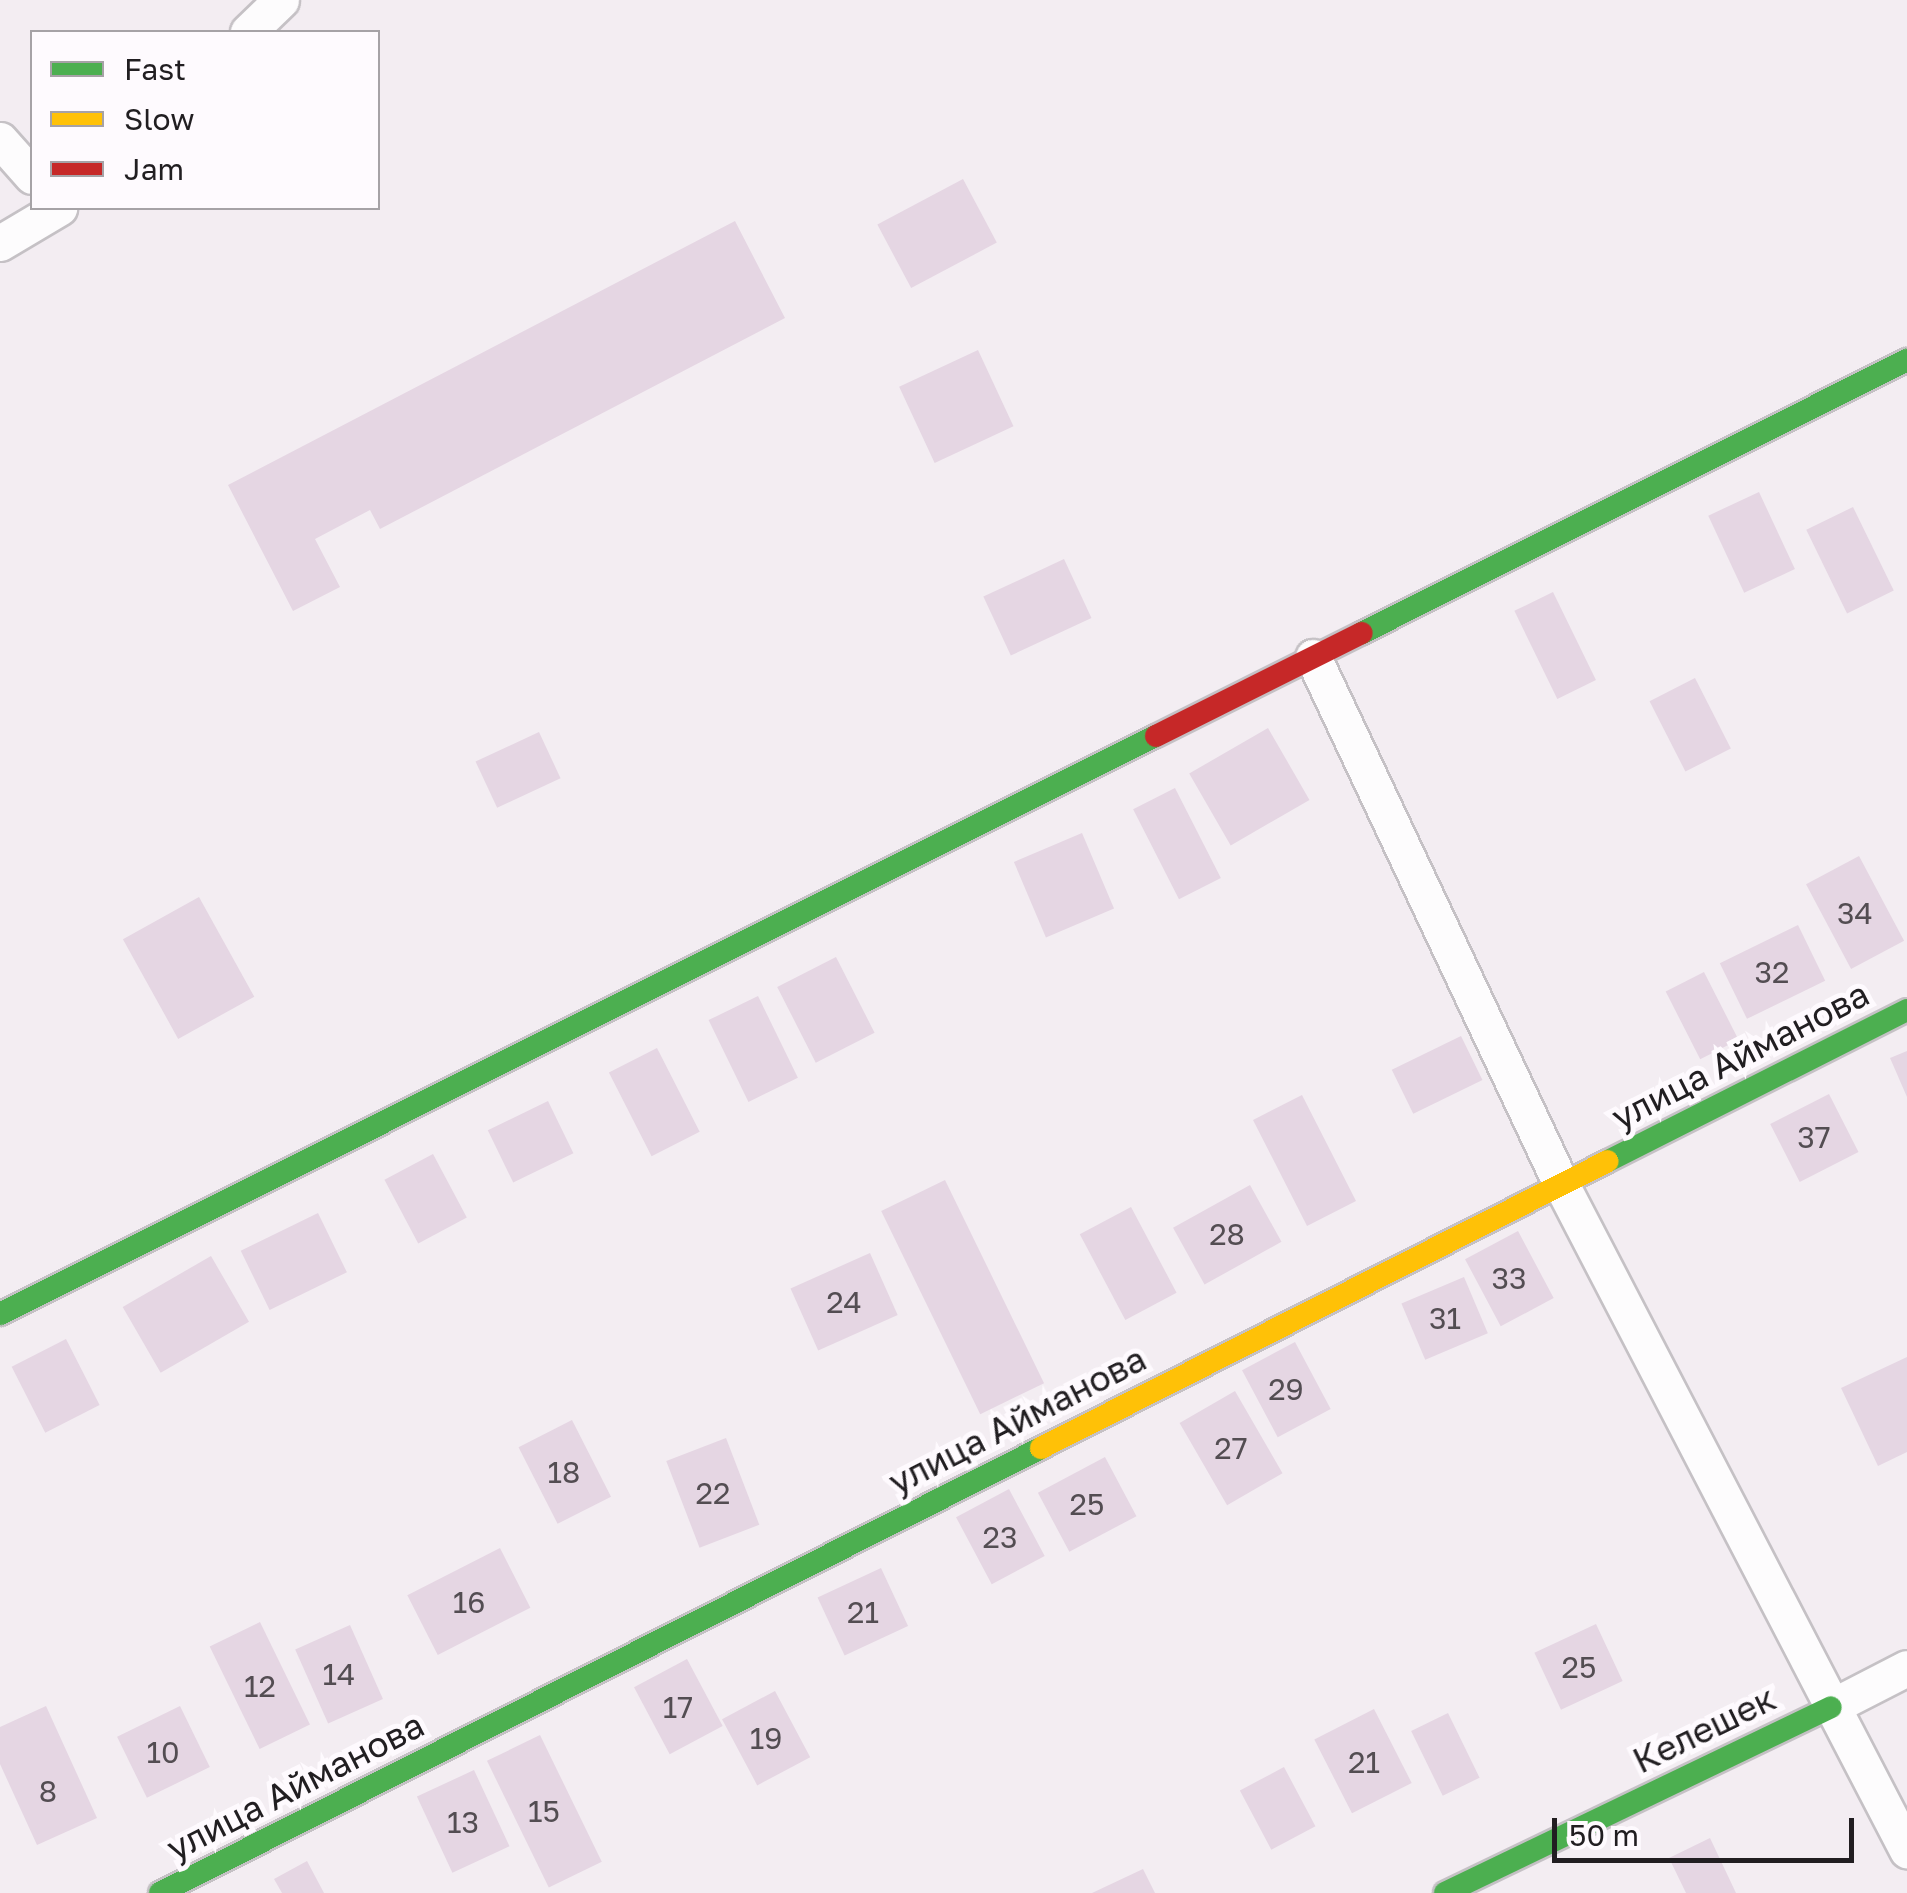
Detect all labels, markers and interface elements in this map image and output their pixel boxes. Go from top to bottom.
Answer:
legend [30,30,380,210]
text: Fast [124,51,186,87]
text: Slow [124,101,195,137]
text: Jam [124,151,184,187]
house number: 34 [1837,895,1873,931]
house number: 32 [1755,954,1789,990]
street label: улица Айманова [1604,972,1876,1138]
house number: 37 [1797,1119,1831,1155]
house number: 28 [1209,1216,1245,1252]
house number: 33 [1491,1260,1527,1296]
house number: 24 [826,1284,862,1320]
house number: 31 [1429,1300,1461,1336]
street label: улица Айманова [881,1337,1153,1503]
house number: 29 [1268,1371,1304,1407]
house number: 27 [1214,1430,1248,1466]
house number: 18 [548,1454,580,1490]
house number: 22 [696,1475,730,1511]
house number: 25 [1070,1486,1104,1522]
house number: 23 [983,1519,1017,1555]
house number: 16 [453,1584,485,1620]
house number: 21 [847,1594,879,1630]
house number: 25 [1562,1649,1596,1685]
house number: 14 [323,1656,355,1692]
house number: 12 [244,1668,276,1704]
street label: Келешек [1626,1677,1782,1781]
house number: 17 [663,1689,693,1725]
street label: улица Айманова [159,1703,431,1869]
house number: 19 [750,1720,782,1756]
house number: 10 [146,1734,180,1770]
house number: 21 [1348,1744,1380,1780]
house number: 8 [39,1773,57,1809]
house number: 15 [528,1793,560,1829]
scale bar [1557,1798,1860,1860]
house number: 13 [447,1804,479,1840]
text: 50 m [1569,1817,1639,1853]

